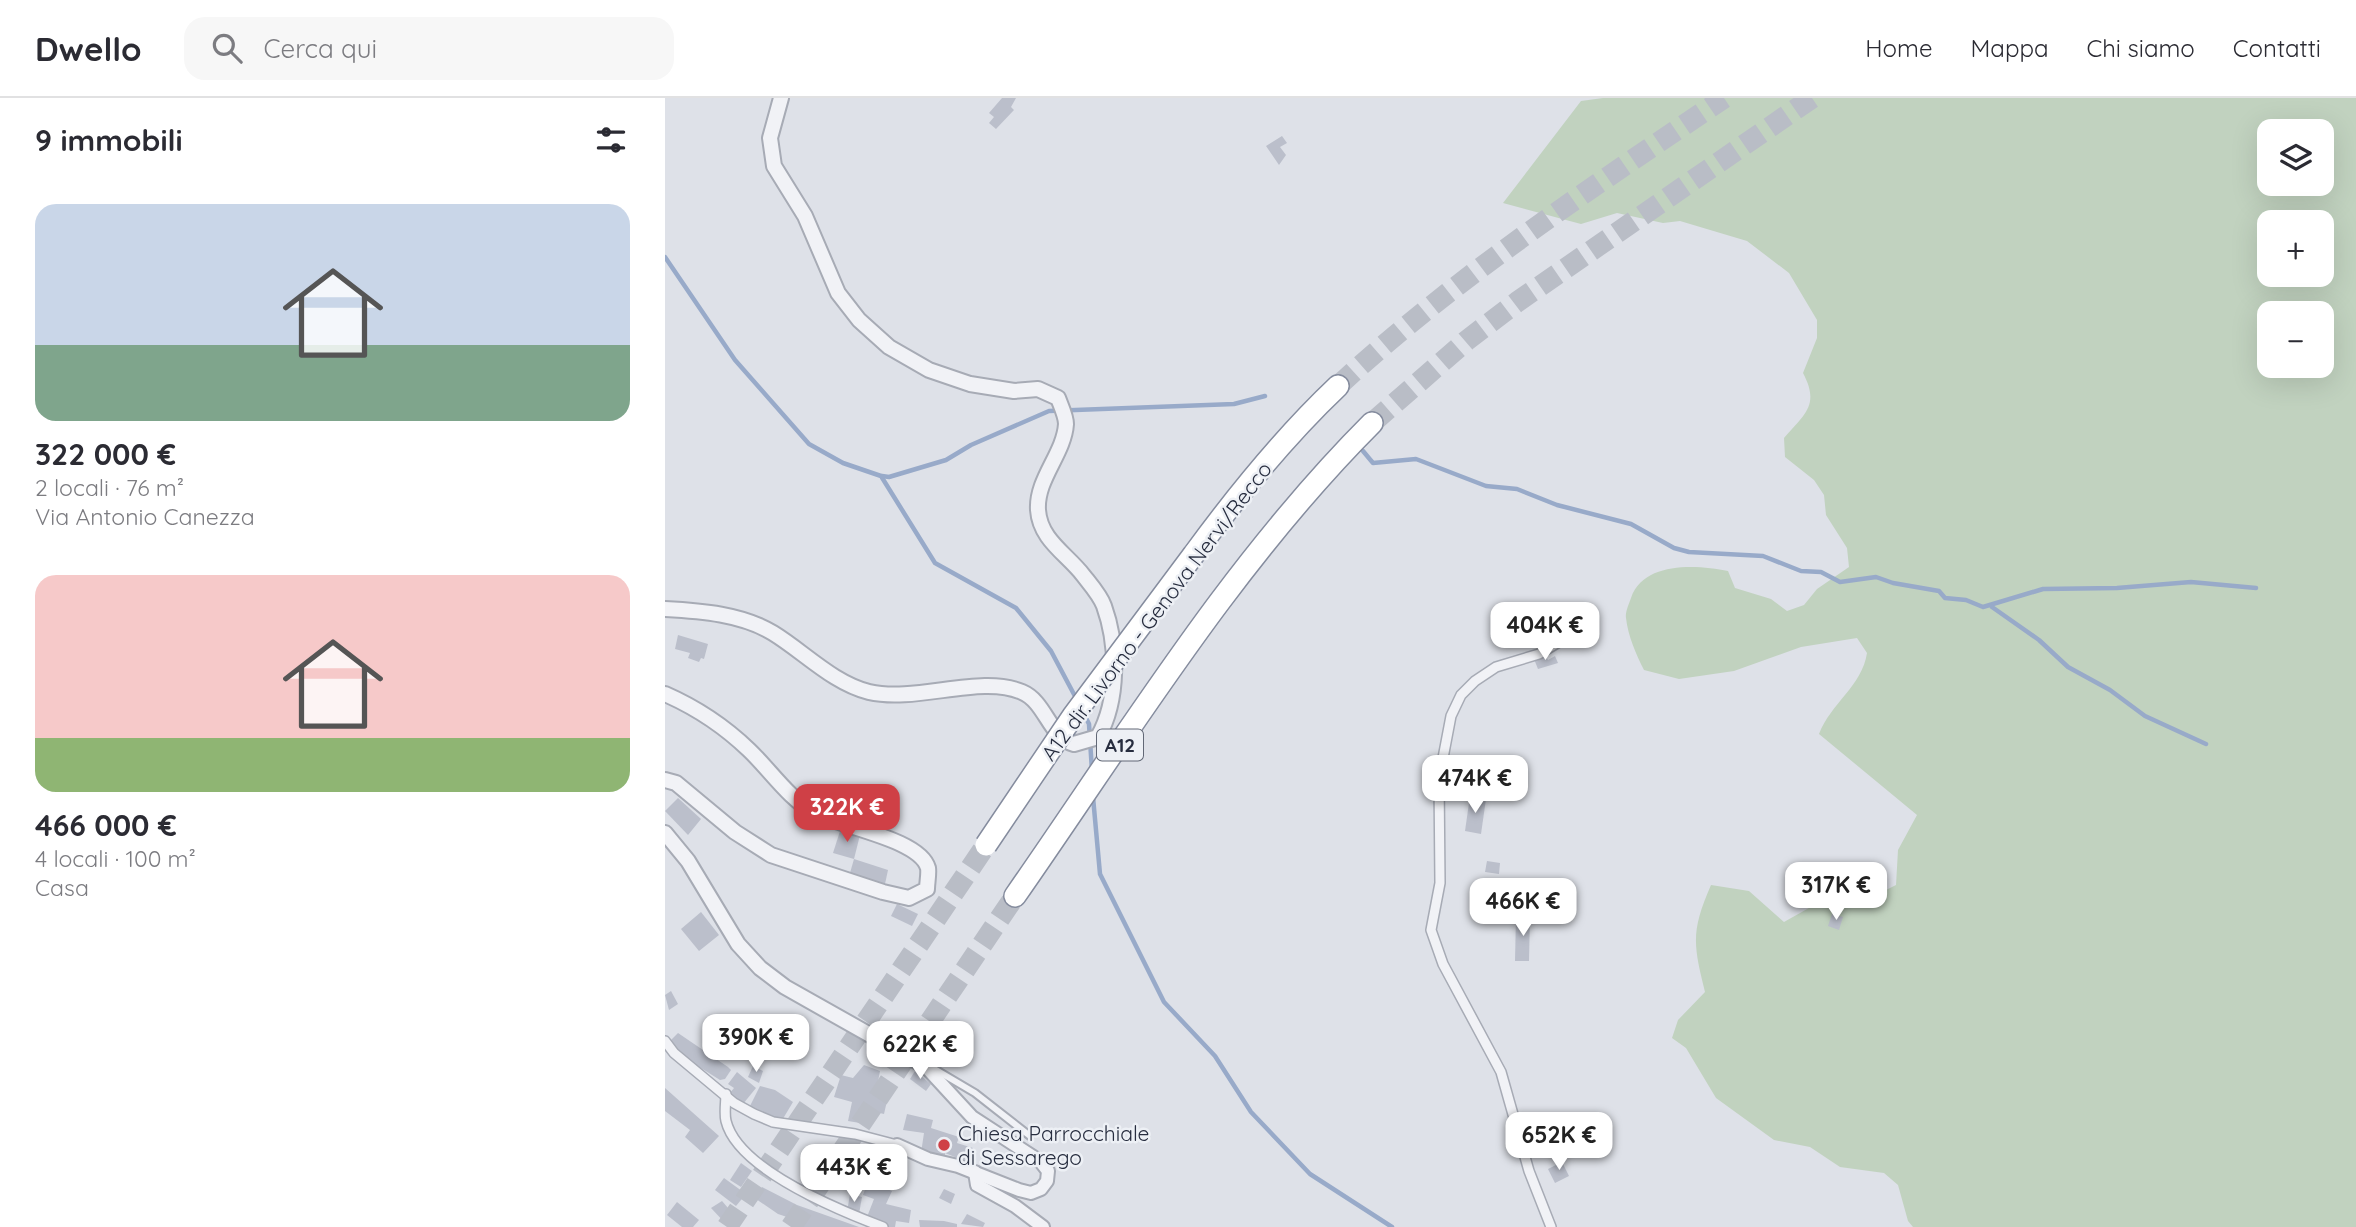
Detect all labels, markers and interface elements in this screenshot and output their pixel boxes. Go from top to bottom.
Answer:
search box [184,17,674,80]
text: Dwello [35,28,142,69]
icon: search [208,29,246,67]
text: Cerca qui [264,32,377,65]
text: Home [1865,33,1933,63]
text: Mappa [1971,33,2049,63]
text: Chi siamo [2087,33,2195,63]
text: Contatti [2233,33,2321,63]
map controls [2257,119,2334,378]
button: layers [2257,119,2334,196]
text: 9 immobili [35,121,183,159]
icon: filters [592,121,630,159]
button: + [2257,210,2334,287]
icon: home [270,250,396,376]
button: − [2257,301,2334,378]
text: 322 000 € [35,435,176,473]
street label: A12 dir. Livorno - Genova Nervi/Recco [1035,457,1277,765]
text: 2 locali · 76 m² [35,473,184,502]
text: Via Antonio Canezza [35,502,255,531]
pin: 404K € [1488,602,1602,662]
text: 404K € [1506,610,1584,639]
icon: home [270,621,396,747]
road number: A12 [1097,730,1143,760]
pin: 474K € [1418,756,1532,815]
text: 474K € [1438,763,1512,792]
pin: 322K € [790,784,904,844]
text: 322K € [810,792,884,821]
text: 466 000 € [35,806,177,844]
text: 4 locali · 100 m² [35,844,196,873]
pin: 317K € [1779,862,1893,922]
text: 317K € [1801,870,1871,899]
text: Casa [35,873,89,902]
pin: 466K € [1466,878,1580,938]
text: 466K € [1486,886,1560,915]
pin: 390K € [699,1014,813,1074]
pin: 622K € [863,1021,977,1081]
text: 390K € [718,1022,794,1051]
text: 622K € [883,1029,957,1058]
pin: 652K € [1502,1112,1616,1172]
place label: Chiesa Parrocchiale di Sessarego [958,1120,1149,1170]
text: 652K € [1522,1120,1596,1149]
marker: Chiesa Parrocchiale di Sessarego [936,1137,952,1153]
pin: 443K € [797,1144,911,1204]
text: 443K € [816,1152,892,1181]

